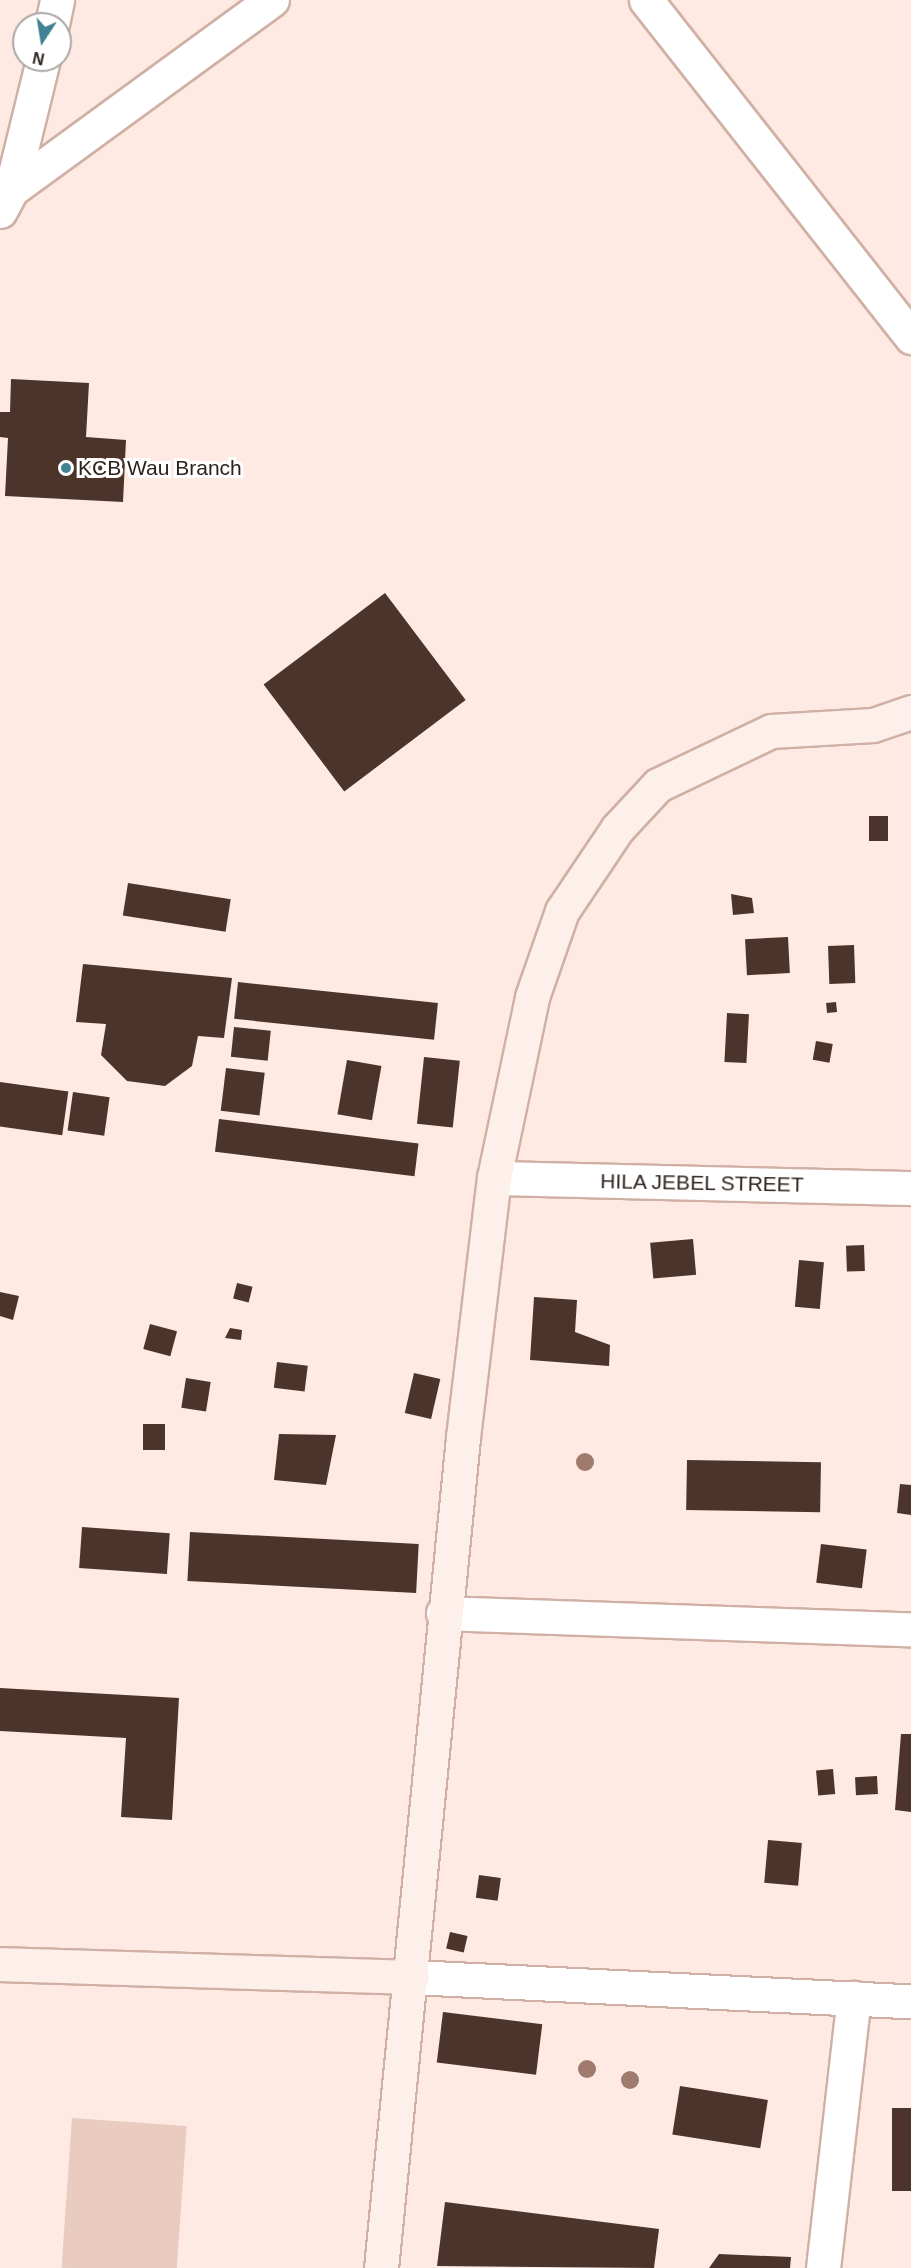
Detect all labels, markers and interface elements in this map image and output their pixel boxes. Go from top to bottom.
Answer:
north arrow [12,12,72,72]
text: N [31,49,46,68]
place label: KCB Wau Branch [78,455,242,481]
marker: KCB Wau Branch [59,461,73,475]
street label: HILA JEBEL STREET [599,1169,805,1197]

